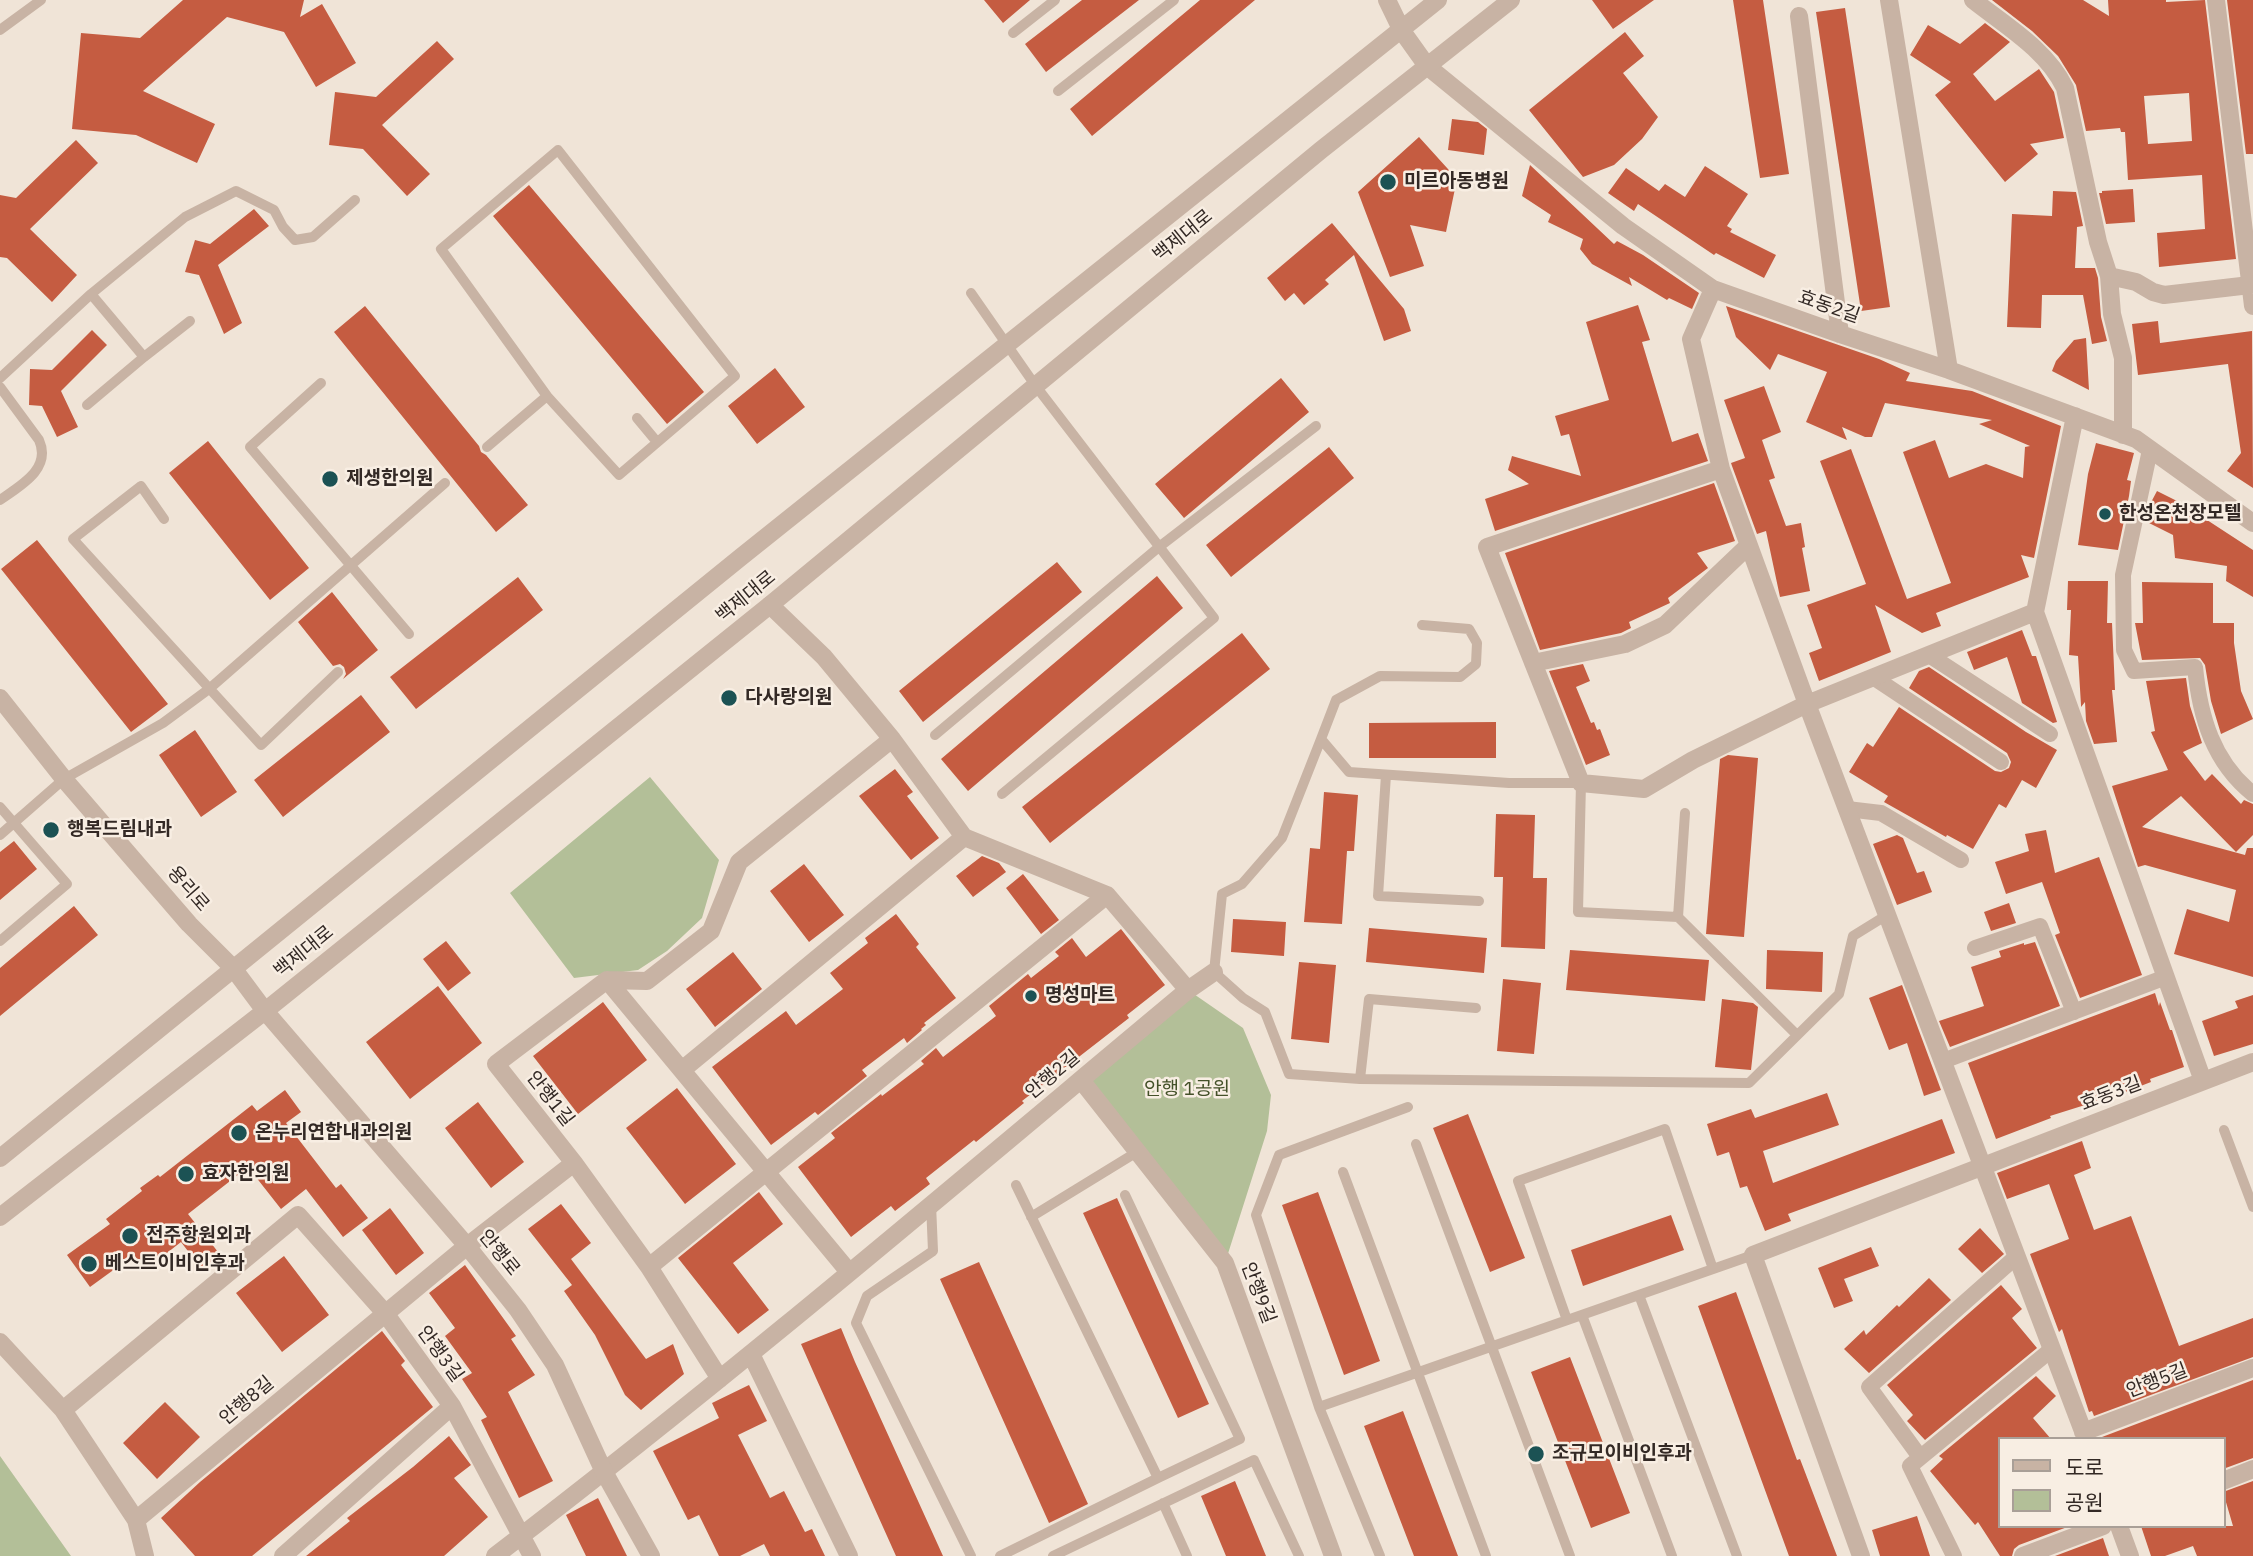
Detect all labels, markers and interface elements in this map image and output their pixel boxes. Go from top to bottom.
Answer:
place label: 미르아동병원 [1404,171,1509,193]
marker: 미르아동병원 [1378,172,1398,192]
street label: 백제대로 [1149,205,1217,267]
street label: 효동2길 [1795,286,1863,328]
place label: 제생한의원 [346,468,433,490]
marker: 제생한의원 [320,469,340,489]
place label: 한성온천장모텔 [2119,503,2241,525]
marker: 한성온천장모텔 [2097,506,2113,522]
street label: 백제대로 [712,566,780,628]
place label: 다사랑의원 [745,687,832,709]
marker: 다사랑의원 [719,688,739,708]
place label: 행복드림내과 [67,819,172,841]
marker: 행복드림내과 [41,820,61,840]
street label: 용리로 [162,862,214,916]
street label: 백제대로 [270,921,338,983]
place label: 명성마트 [1045,985,1115,1007]
marker: 명성마트 [1023,988,1039,1004]
street label: 안행2길 [1021,1046,1085,1104]
street label: 안행1길 [521,1067,579,1131]
street label: 효동3길 [2077,1072,2145,1116]
park label: 안행 1공원 [1144,1079,1230,1101]
place label: 온누리연합내과의원 [255,1122,412,1144]
marker: 온누리연합내과의원 [229,1123,249,1143]
place label: 효자한의원 [202,1163,289,1185]
marker: 효자한의원 [176,1164,196,1184]
place label: 전주항원외과 [146,1225,251,1247]
street label: 안행로 [474,1225,524,1281]
marker: 전주항원외과 [120,1226,140,1246]
place label: 베스트이비인후과 [105,1253,245,1275]
marker: 베스트이비인후과 [79,1254,99,1274]
street label: 안행9길 [1236,1259,1280,1327]
street label: 안행3길 [412,1321,468,1387]
street label: 안행5길 [2123,1359,2191,1403]
street label: 안행8길 [215,1372,279,1430]
legend [1997,1437,2225,1528]
place label: 조규모이비인후과 [1552,1443,1692,1465]
marker: 조규모이비인후과 [1526,1444,1546,1464]
text: 도로 [2065,1453,2104,1481]
text: 공원 [2065,1488,2104,1516]

